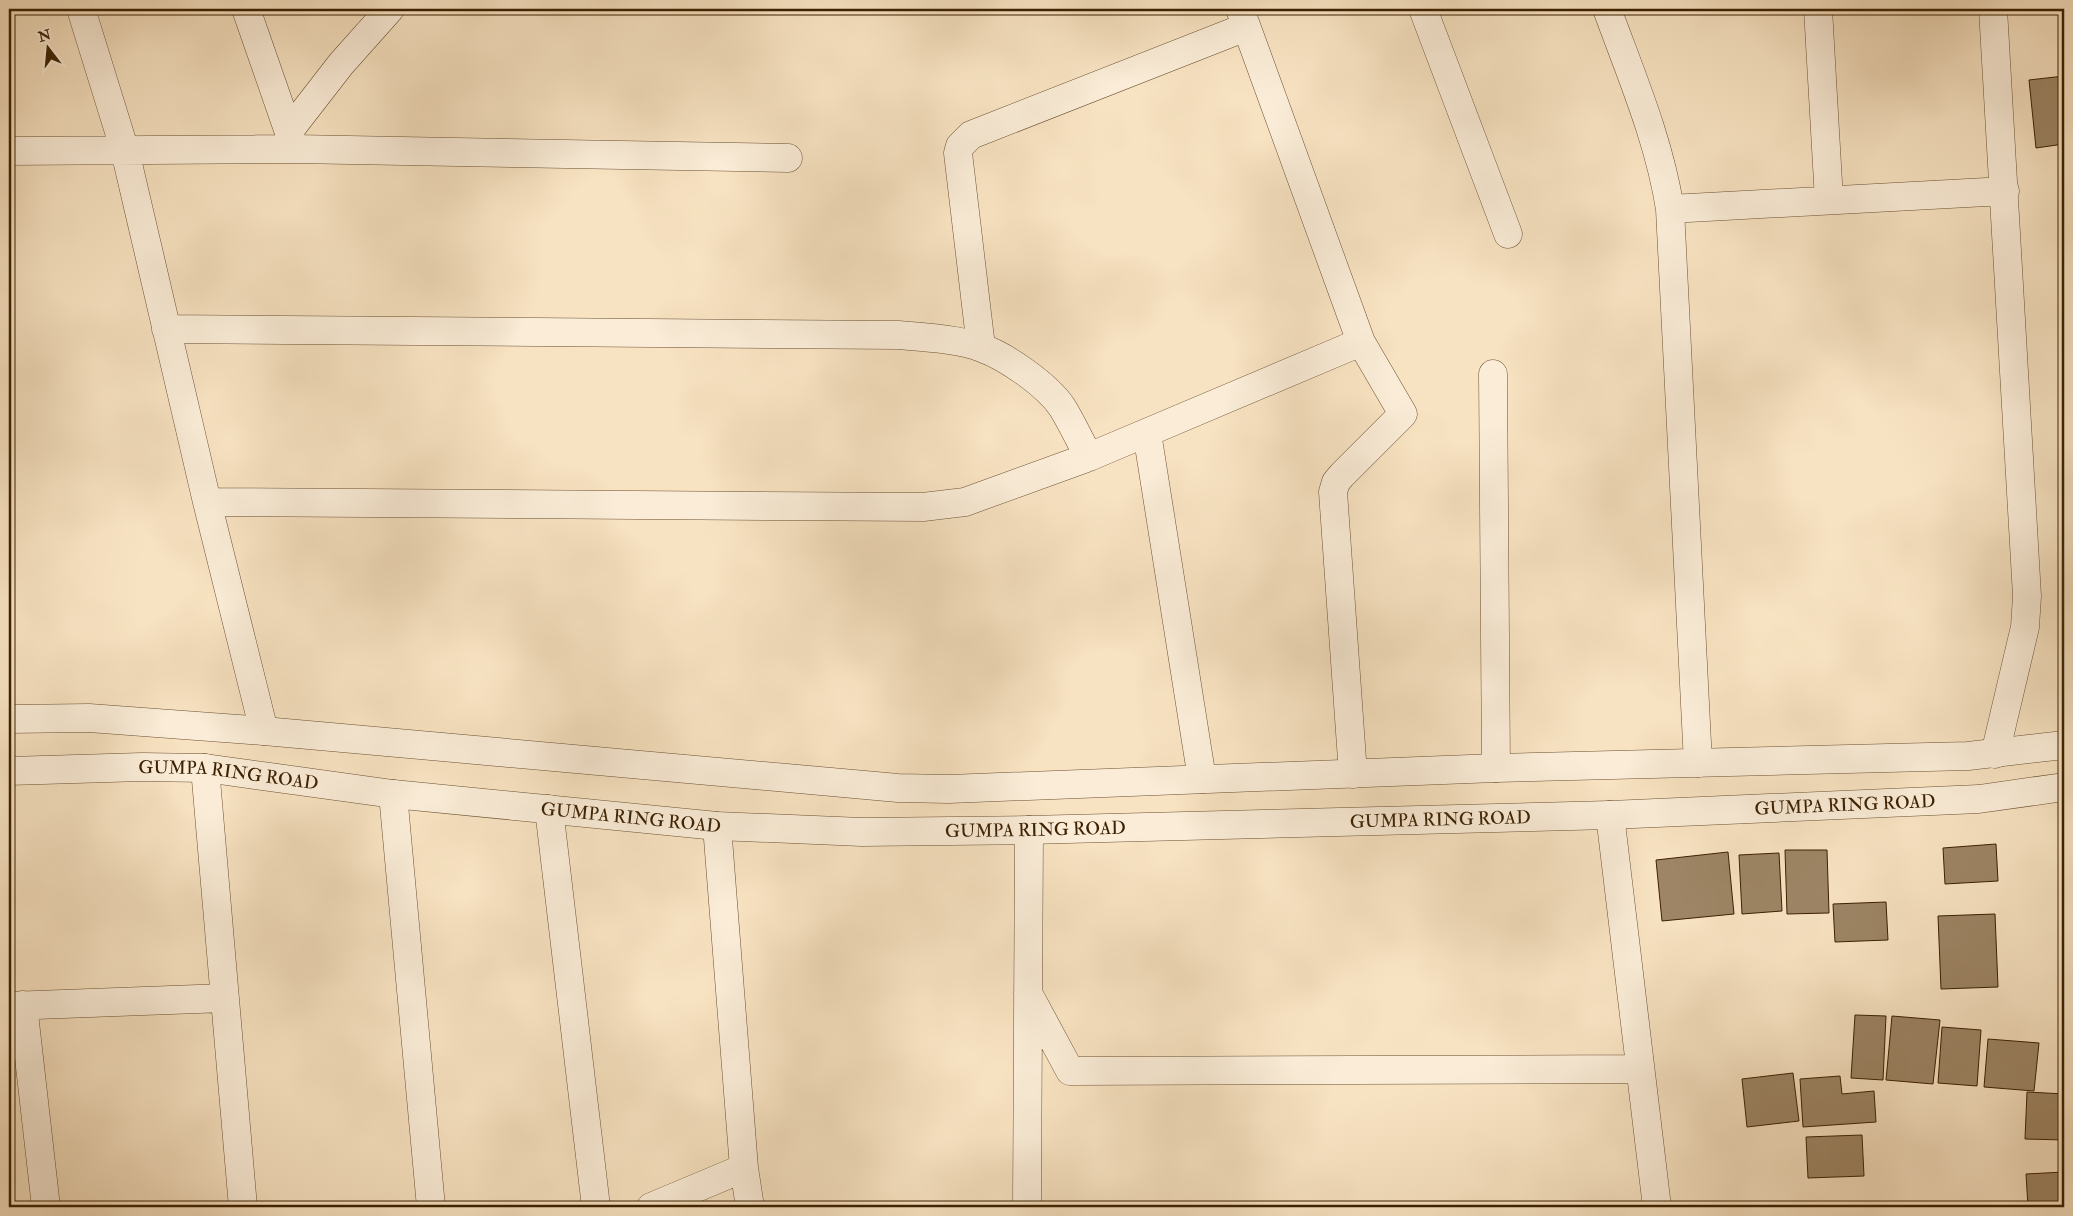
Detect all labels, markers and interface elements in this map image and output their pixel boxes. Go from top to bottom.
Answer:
north arrow [22,22,72,72]
text: N [35,26,53,46]
street label: GUMPA RING ROAD [138,755,320,795]
street label: GUMPA RING ROAD [1754,789,1936,820]
street label: GUMPA RING ROAD [540,797,722,838]
street label: GUMPA RING ROAD [1350,806,1531,833]
street label: GUMPA RING ROAD [945,816,1126,843]

